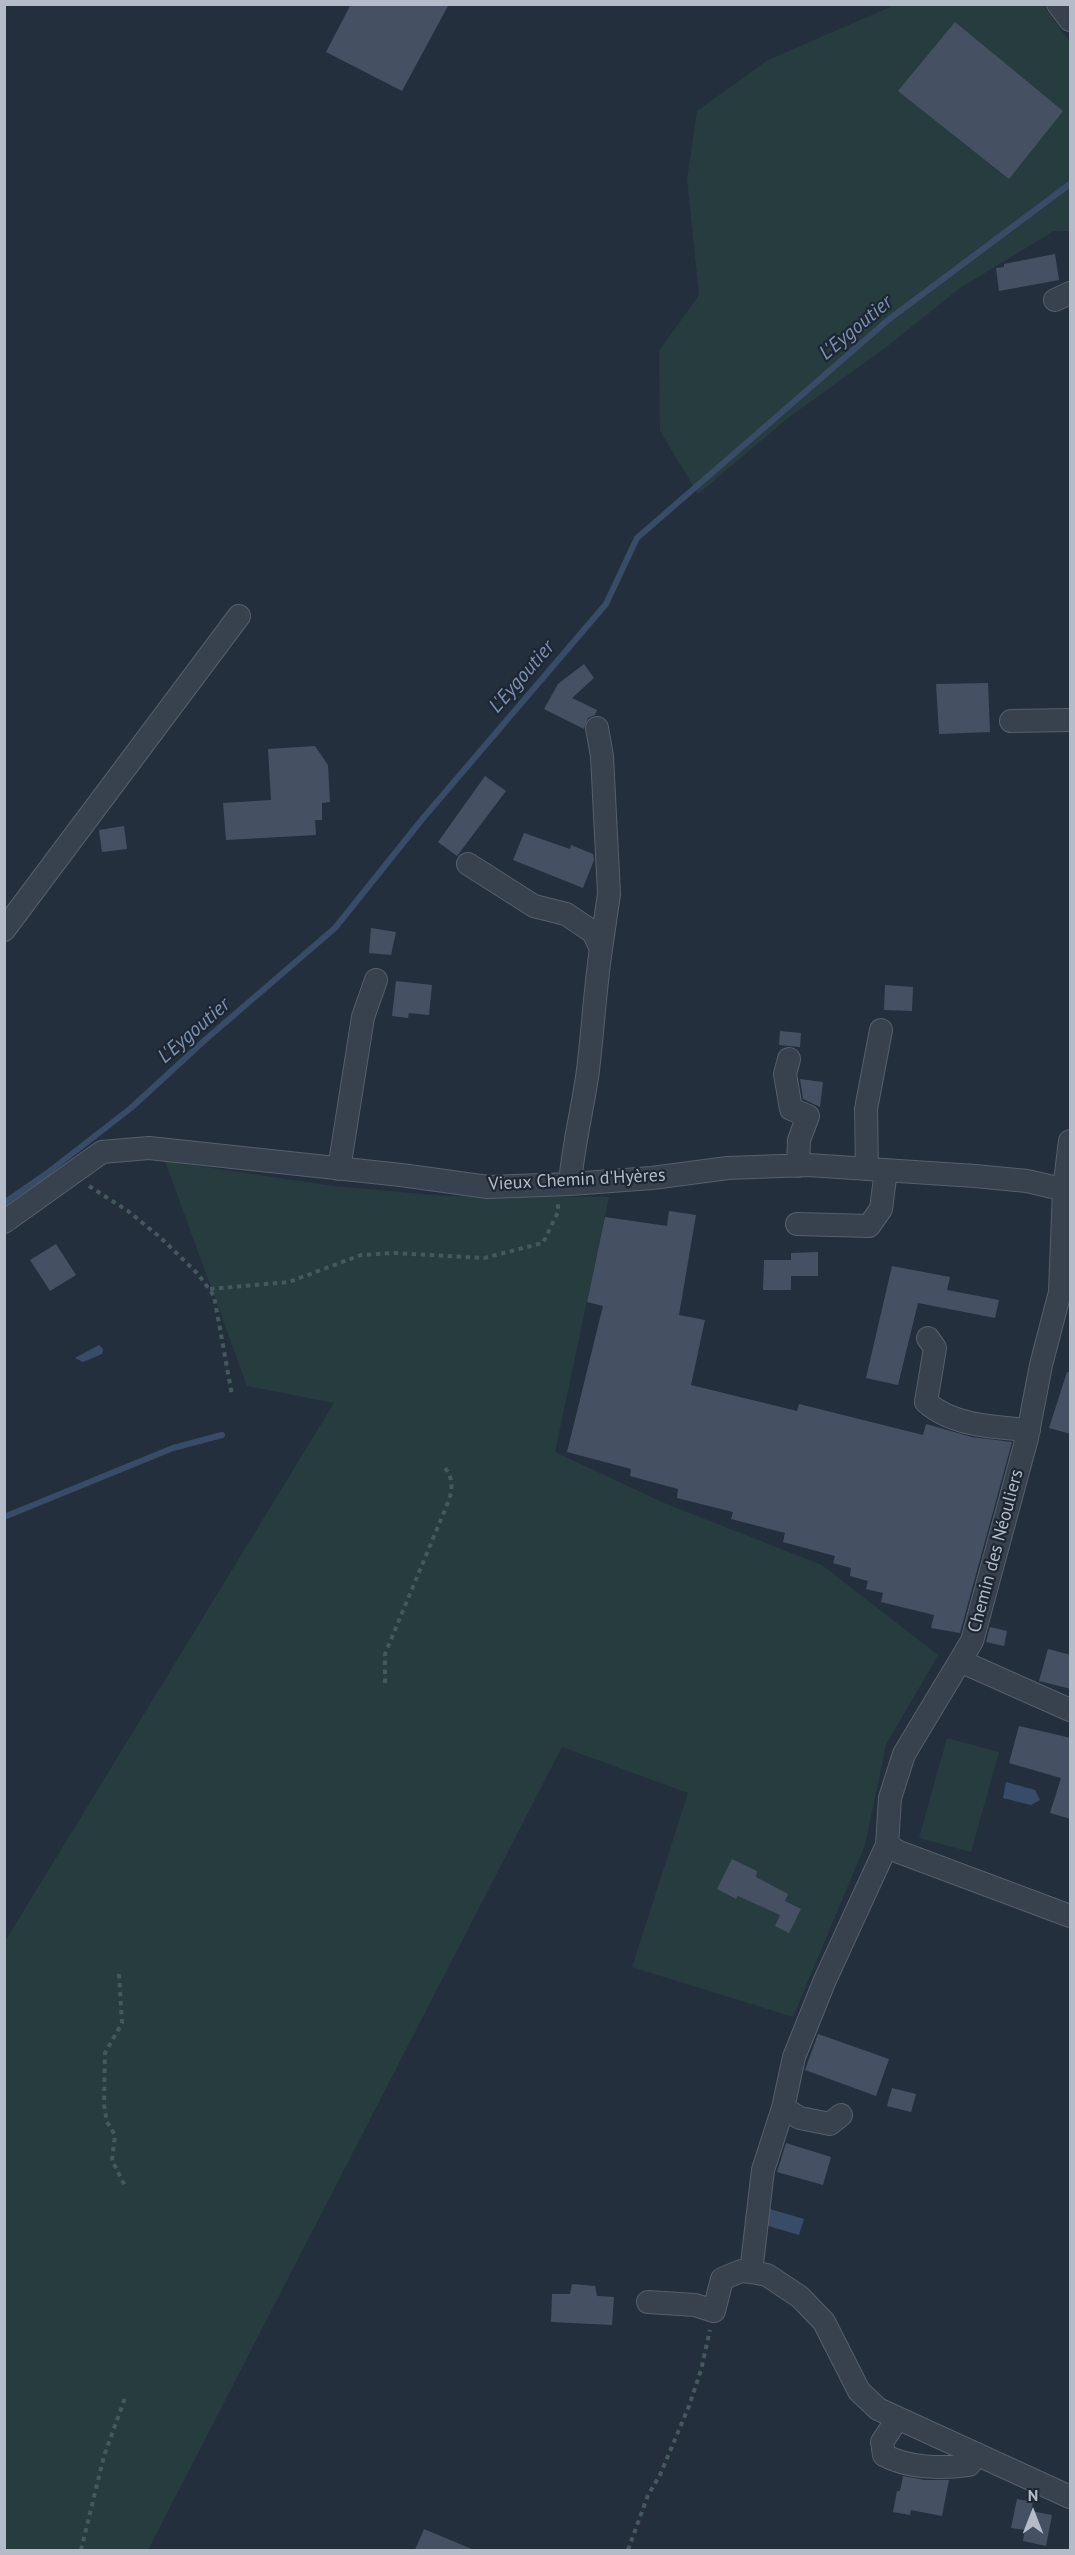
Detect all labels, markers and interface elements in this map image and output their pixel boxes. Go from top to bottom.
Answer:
water label: L'Eygoutier [815,291,897,365]
water label: L'Eygoutier [484,636,560,718]
water label: L'Eygoutier [153,993,235,1069]
street label: Vieux Chemin d'Hyères [488,1165,666,1195]
street label: Chemin des Néouliers [964,1467,1028,1635]
north arrow [1003,2483,1063,2543]
text: N [1028,2485,1038,2505]

